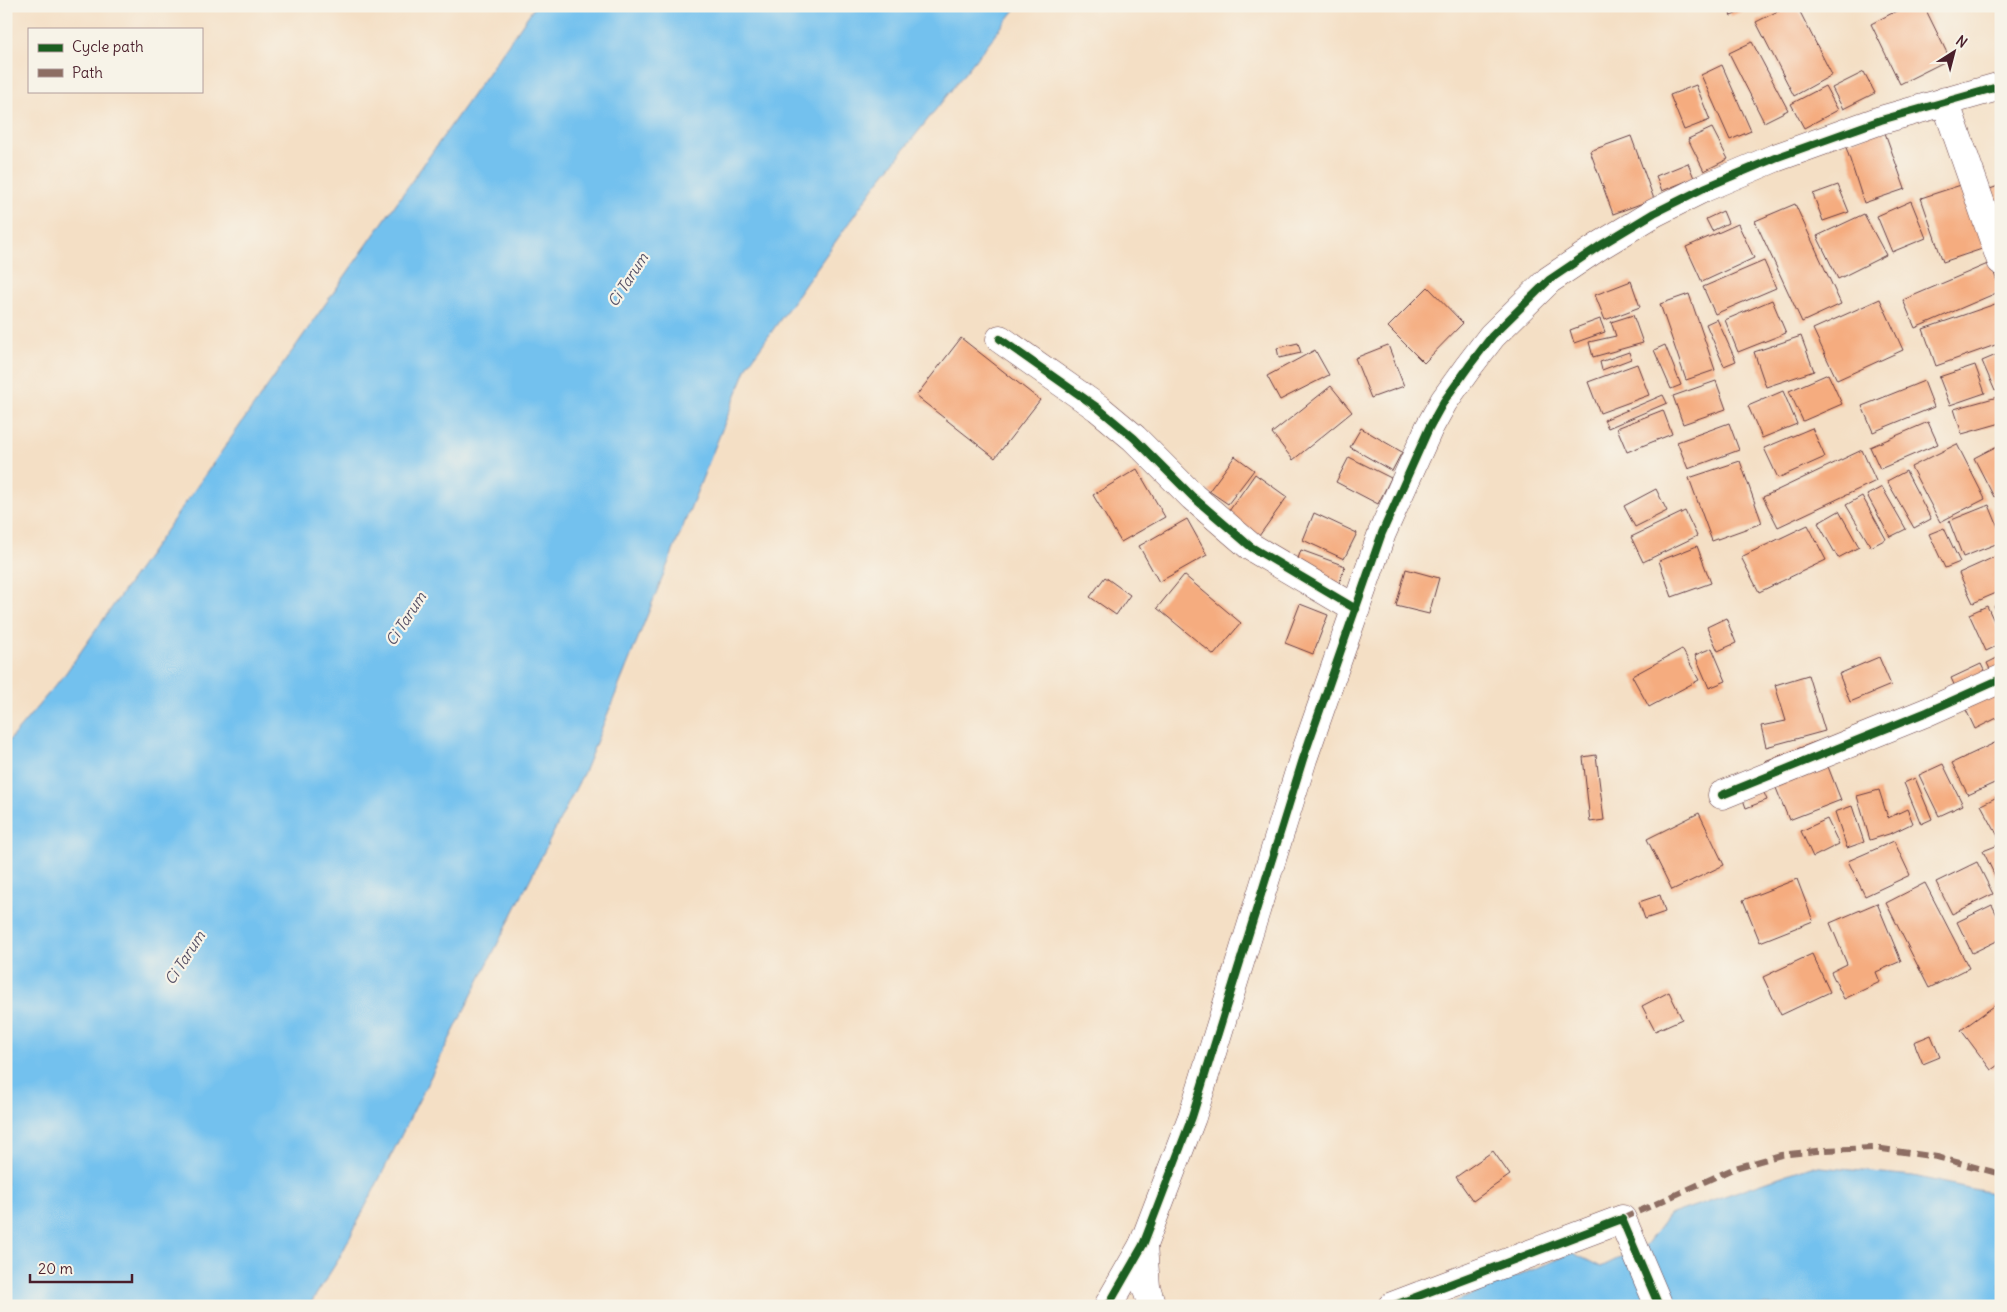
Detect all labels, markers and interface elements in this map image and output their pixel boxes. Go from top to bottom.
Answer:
legend [28,28,202,92]
north arrow [1930,28,1980,78]
text: N [1952,31,1971,52]
text: Cycle path [72,37,144,56]
text: Path [72,63,103,82]
water label: Ci Tarum [603,249,652,310]
water label: Ci Tarum [381,588,430,649]
water label: Ci Tarum [160,927,209,988]
scale bar [30,1252,132,1284]
text: 20 m [38,1259,73,1278]

